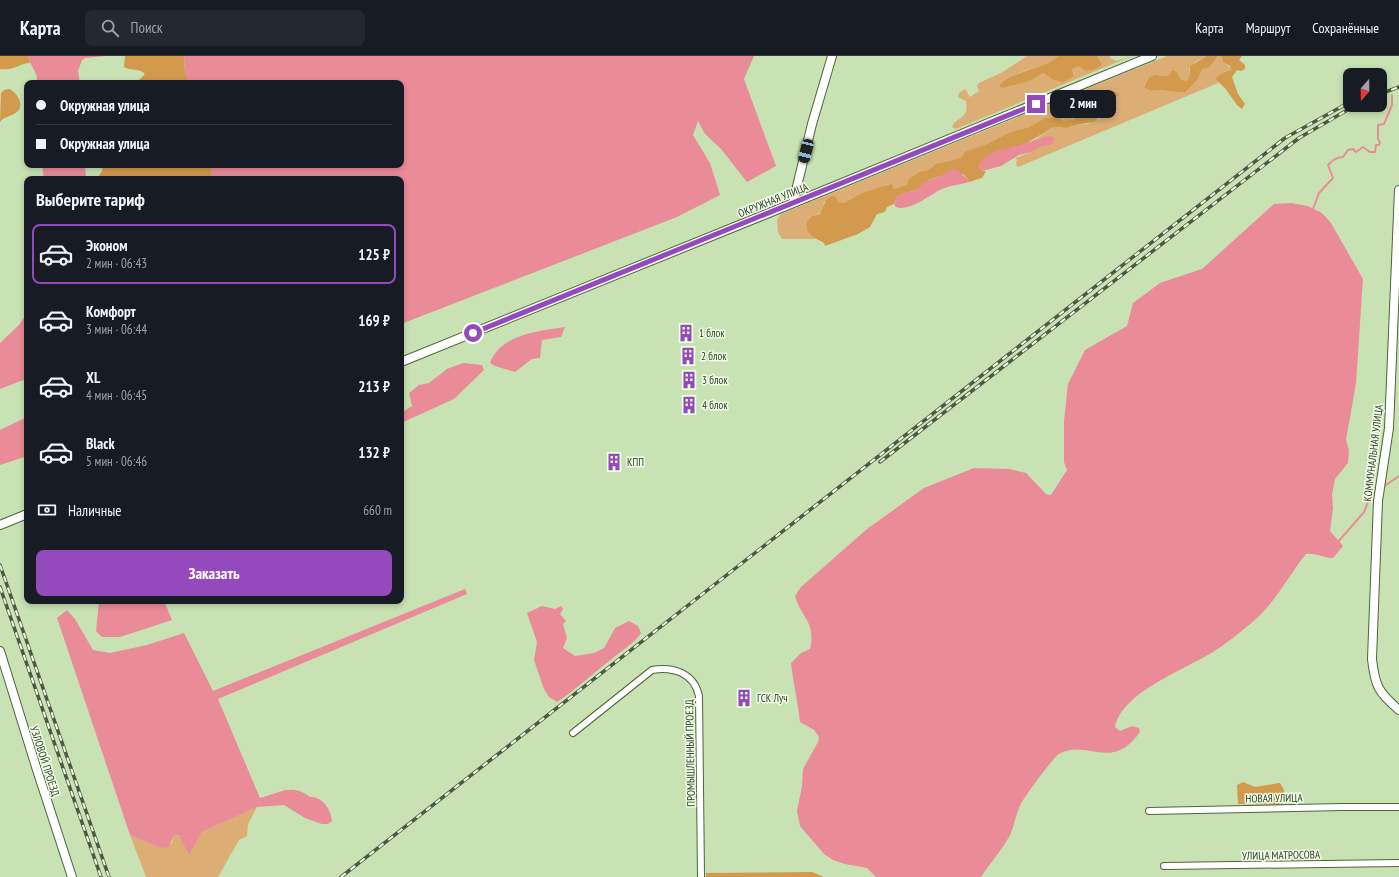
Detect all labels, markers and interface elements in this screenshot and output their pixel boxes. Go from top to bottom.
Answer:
search box [85,10,365,46]
text: Карта [20,16,61,40]
icon: search [99,17,121,39]
text: Поиск [131,18,163,37]
text: Карта [1195,19,1224,37]
text: Маршрут [1246,19,1290,37]
text: Сохранённые [1312,19,1379,37]
north arrow [1343,68,1387,112]
map controls [1343,68,1387,112]
callout: 2 мин [1050,90,1116,118]
route end [1027,95,1045,113]
text: 2 мин [1069,95,1097,112]
text: Окружная улица [60,96,150,115]
text: Окружная улица [60,134,150,153]
car [797,138,815,164]
street label: ОКРУЖНАЯ УЛИЦА [736,179,811,220]
text: Выберите тариф [36,188,145,211]
icon: car [38,236,74,272]
text: Эконом [86,236,127,255]
text: 125 ₽ [358,245,390,264]
text: 2 мин · 06:43 [86,255,147,272]
icon: car [38,302,74,338]
text: Комфорт [86,302,136,321]
text: 169 ₽ [358,311,390,330]
text: 3 мин · 06:44 [86,321,147,338]
building icon: 1 блок [676,323,696,343]
route start [464,324,482,342]
place label: 1 блок [699,326,725,340]
building icon: 2 блок [678,346,698,366]
place label: 2 блок [701,349,727,363]
icon: car [38,368,74,404]
text: XL [86,368,100,387]
building icon: 3 блок [679,370,699,390]
place label: 3 блок [702,373,728,387]
text: 213 ₽ [358,377,390,396]
text: 4 мин · 06:45 [86,387,147,404]
building icon: 4 блок [679,395,699,415]
place label: 4 блок [702,398,728,412]
street label: КОММУНАЛЬНАЯ УЛИЦА [1360,403,1386,502]
icon: car [38,434,74,470]
text: Black [86,434,115,453]
text: 132 ₽ [358,443,390,462]
building icon: КПП [604,452,624,472]
text: 5 мин · 06:46 [86,453,147,470]
place label: КПП [627,455,644,469]
icon: cash [36,499,58,521]
text: Наличные [68,501,121,520]
text: 660 m [363,502,392,519]
button: Заказать [36,550,392,596]
building icon: ГСК Луч [734,688,754,708]
place label: ГСК Луч [757,691,788,705]
street label: ПРОМЫШЛЕННЫЙ ПРОЕЗД [682,699,698,807]
street label: УЗЛОВОЙ ПРОЕЗД [27,724,63,798]
street label: НОВАЯ УЛИЦА [1245,790,1303,805]
street label: УЛИЦА МАТРОСОВА [1242,847,1321,863]

